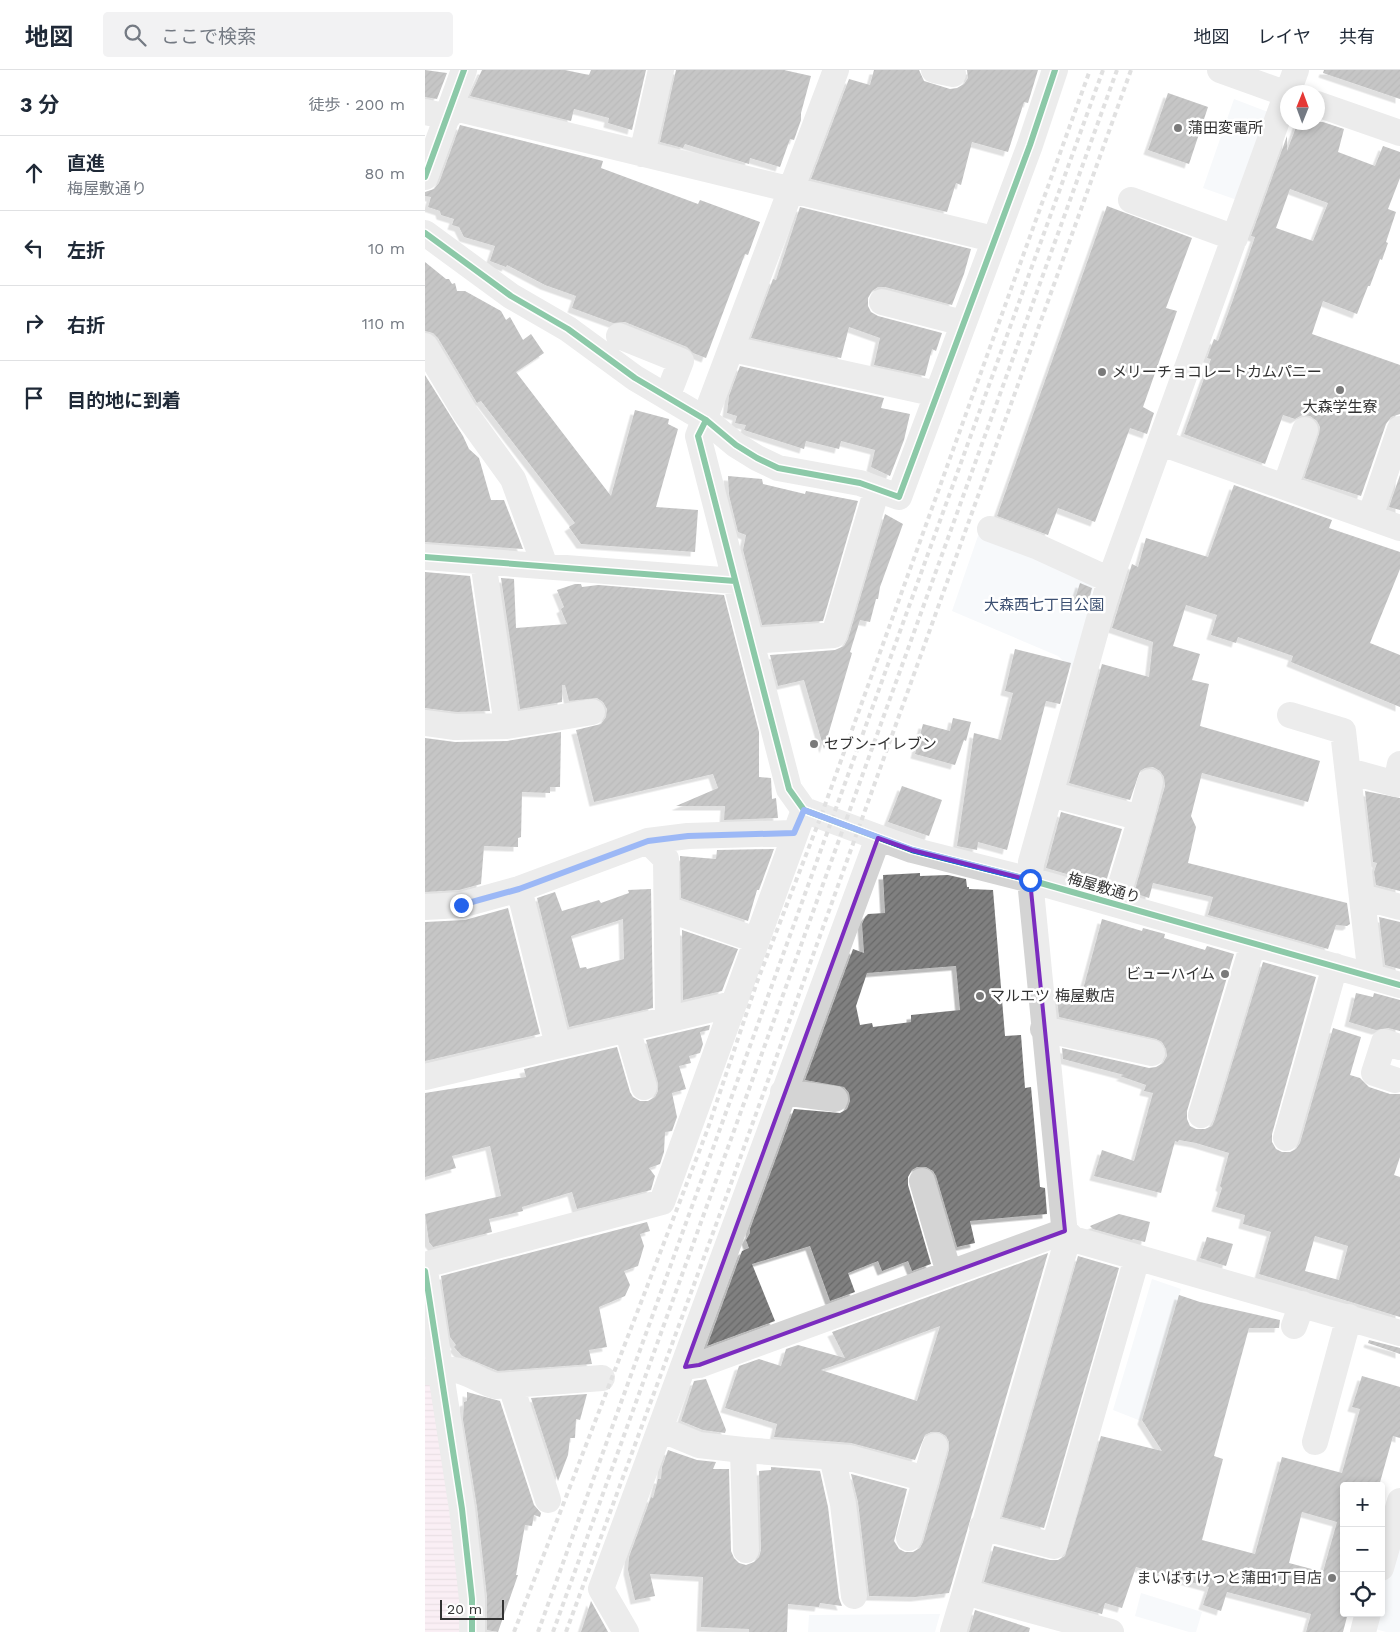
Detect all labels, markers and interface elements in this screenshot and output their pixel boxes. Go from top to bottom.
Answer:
search box [103,12,453,57]
icon: search [121,21,149,49]
text: 地図 [25,23,73,51]
text: ここで検索 [161,25,256,48]
text: 地図 [1194,26,1230,47]
text: レイヤ [1258,26,1311,47]
text: 共有 [1339,26,1375,47]
north arrow [1280,85,1325,130]
text: 3 分 [20,92,59,117]
text: 徒歩 · 200 m [309,95,405,114]
place label: 蒲田変電所 [1188,119,1263,137]
marker: 蒲田変電所 [1172,122,1184,134]
text: 直進 [67,152,105,175]
icon: ahead [20,159,48,187]
text: 80 m [364,164,405,183]
text: 梅屋敷通り [67,179,147,198]
icon: left [20,234,48,262]
text: 左折 [67,239,105,262]
text: 10 m [368,239,405,258]
icon: right [20,309,48,337]
text: 右折 [67,314,105,337]
text: 110 m [362,314,405,333]
place label: メリーチョコレートカムパニー [1112,363,1322,381]
marker: メリーチョコレートカムパニー [1096,366,1108,378]
icon: arrive [20,384,48,412]
marker: 大森学生寮 [1334,384,1346,396]
text: 目的地に到着 [67,389,181,412]
place label: 大森学生寮 [1302,398,1378,416]
park label: 大森西七丁目公園 [984,596,1104,614]
place label: セブン-イレブン [824,735,937,753]
marker: セブン-イレブン [808,738,820,750]
route start [1019,869,1042,892]
street label: 梅屋敷通り [1065,869,1143,907]
route end [450,894,473,917]
place label: ビューハイム [1126,965,1215,983]
marker: ビューハイム [1219,968,1231,980]
place label: マルエツ 梅屋敷店 [990,987,1115,1005]
marker: マルエツ 梅屋敷店 [974,990,986,1002]
map controls [1340,1482,1385,1617]
button: + [1340,1482,1385,1527]
button: − [1340,1527,1385,1572]
place label: まいばすけっと蒲田1丁目店 [1136,1569,1322,1587]
marker: まいばすけっと蒲田1丁目店 [1326,1572,1338,1584]
button: locate [1340,1572,1385,1617]
scale bar [440,1597,504,1620]
text: 20 m [447,1601,482,1617]

